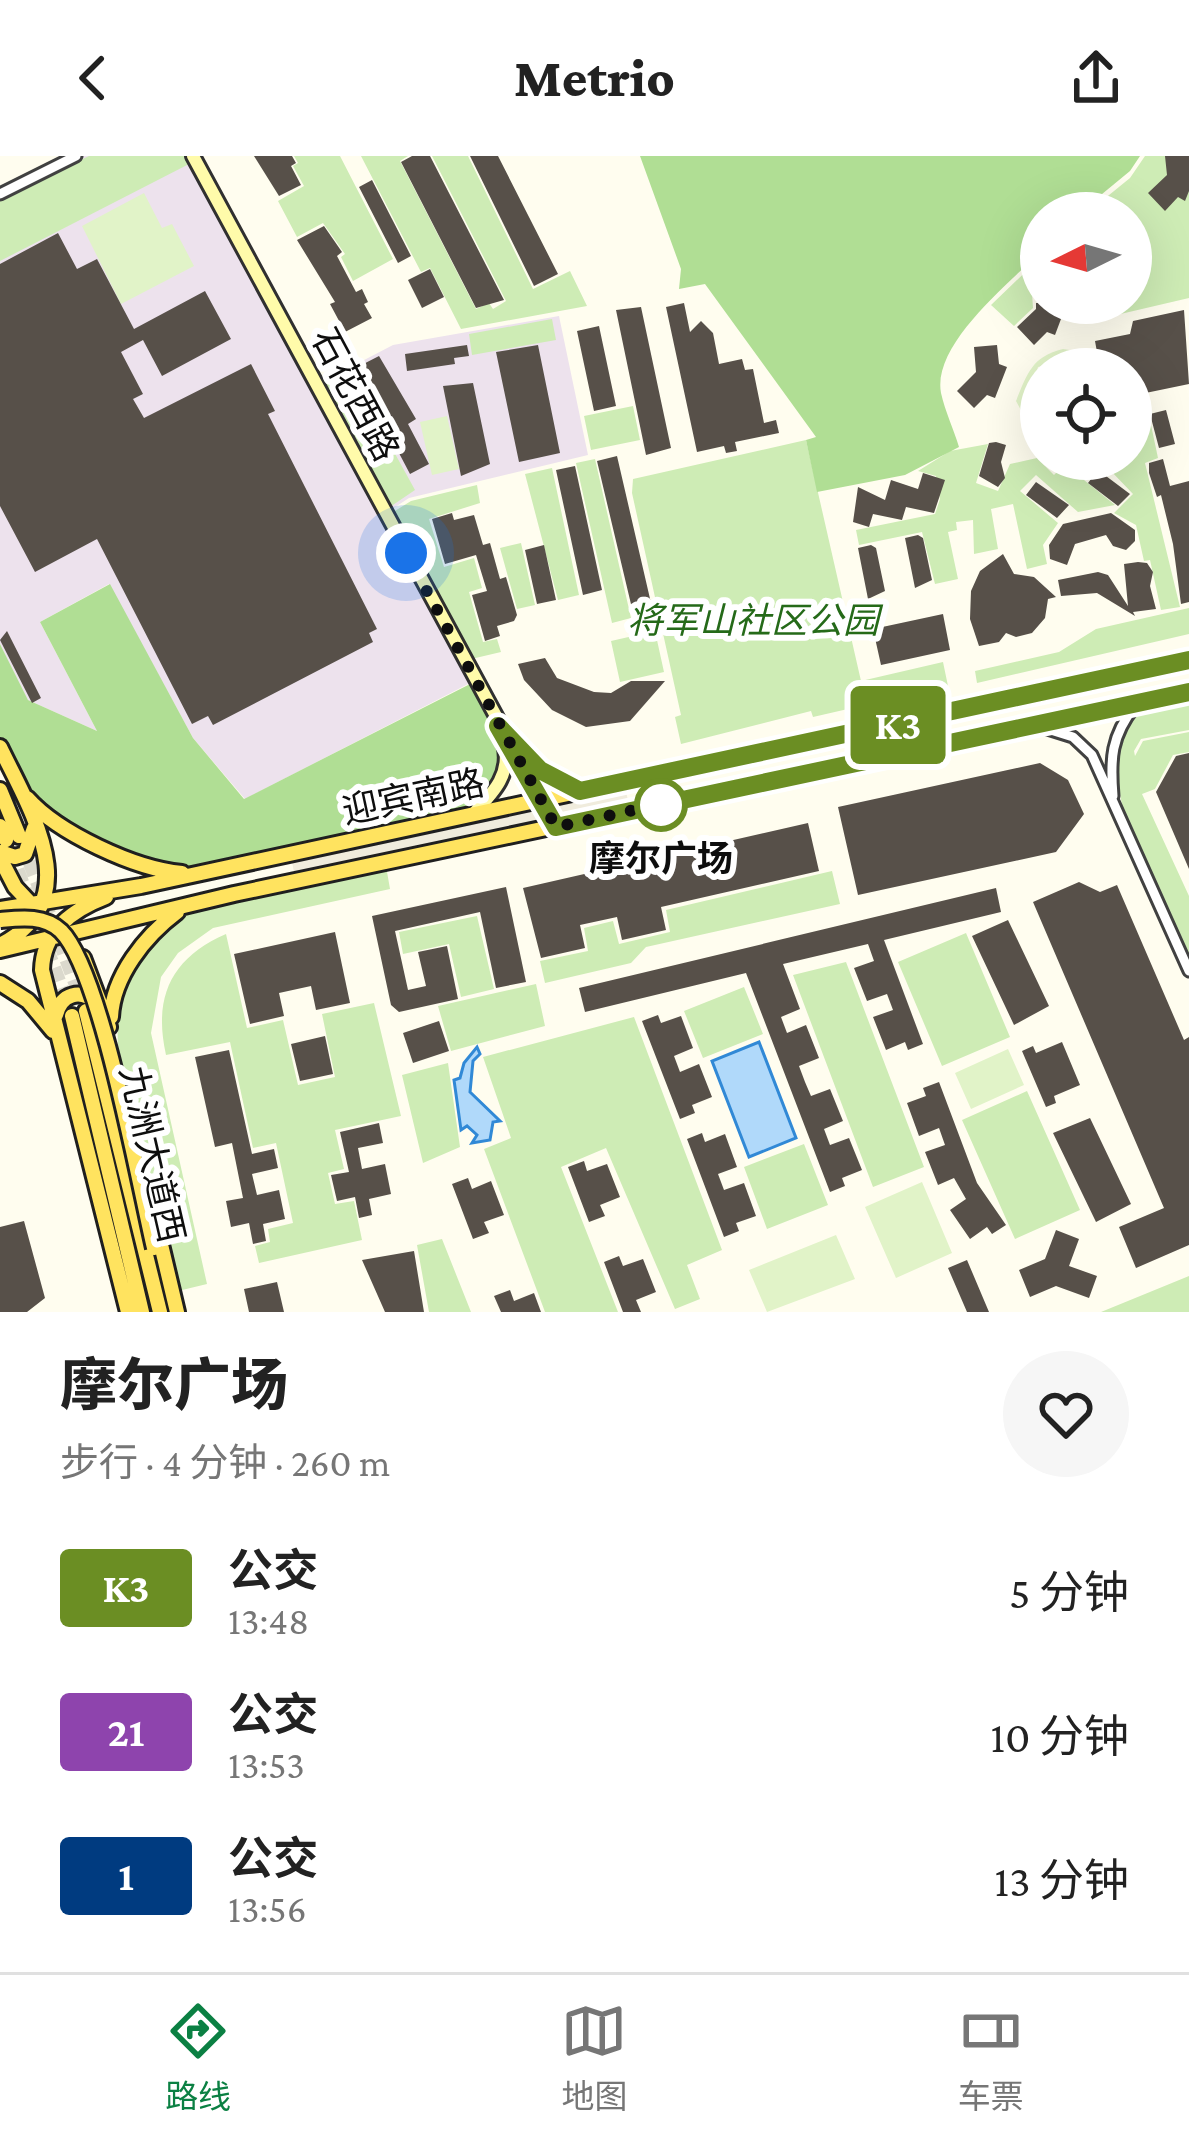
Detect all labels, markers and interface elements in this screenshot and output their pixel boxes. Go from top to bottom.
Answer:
icon: back [60,45,126,111]
icon: share [1063,45,1129,111]
text: Metrio [514,48,675,108]
north arrow [1020,192,1152,324]
map controls [1020,192,1152,480]
street label: 石花西路 [304,322,407,467]
button: locate [1020,348,1152,480]
your location [376,523,436,583]
park label: 将军山社区公园 [627,601,884,641]
line badge: K3 [844,686,952,764]
text: K3 [875,701,921,748]
street label: 迎宾南路 [339,762,488,832]
marker: 摩尔广场 [636,780,686,830]
place label: 摩尔广场 [589,839,733,879]
street label: 九洲大道西 [112,1062,192,1246]
button: heart [1003,1351,1129,1477]
text: 摩尔广场 [60,1354,288,1417]
text: 步行 · 4 分钟 · 260 m [60,1441,390,1484]
text: 公交 [228,1546,318,1596]
text: K3 [103,1564,149,1611]
text: 5 分钟 [1009,1568,1129,1618]
text: 13:48 [228,1599,309,1642]
text: 公交 [228,1690,318,1740]
text: 21 [107,1708,145,1755]
text: 10 分钟 [990,1712,1129,1762]
text: 13:53 [228,1743,305,1786]
text: 公交 [228,1834,318,1884]
text: 1 [118,1852,134,1899]
text: 13 分钟 [994,1856,1129,1906]
text: 13:56 [228,1887,307,1930]
tab: 路线 [165,1998,231,2118]
tab: 地图 [561,1998,627,2118]
tab: 车票 [958,1998,1024,2118]

